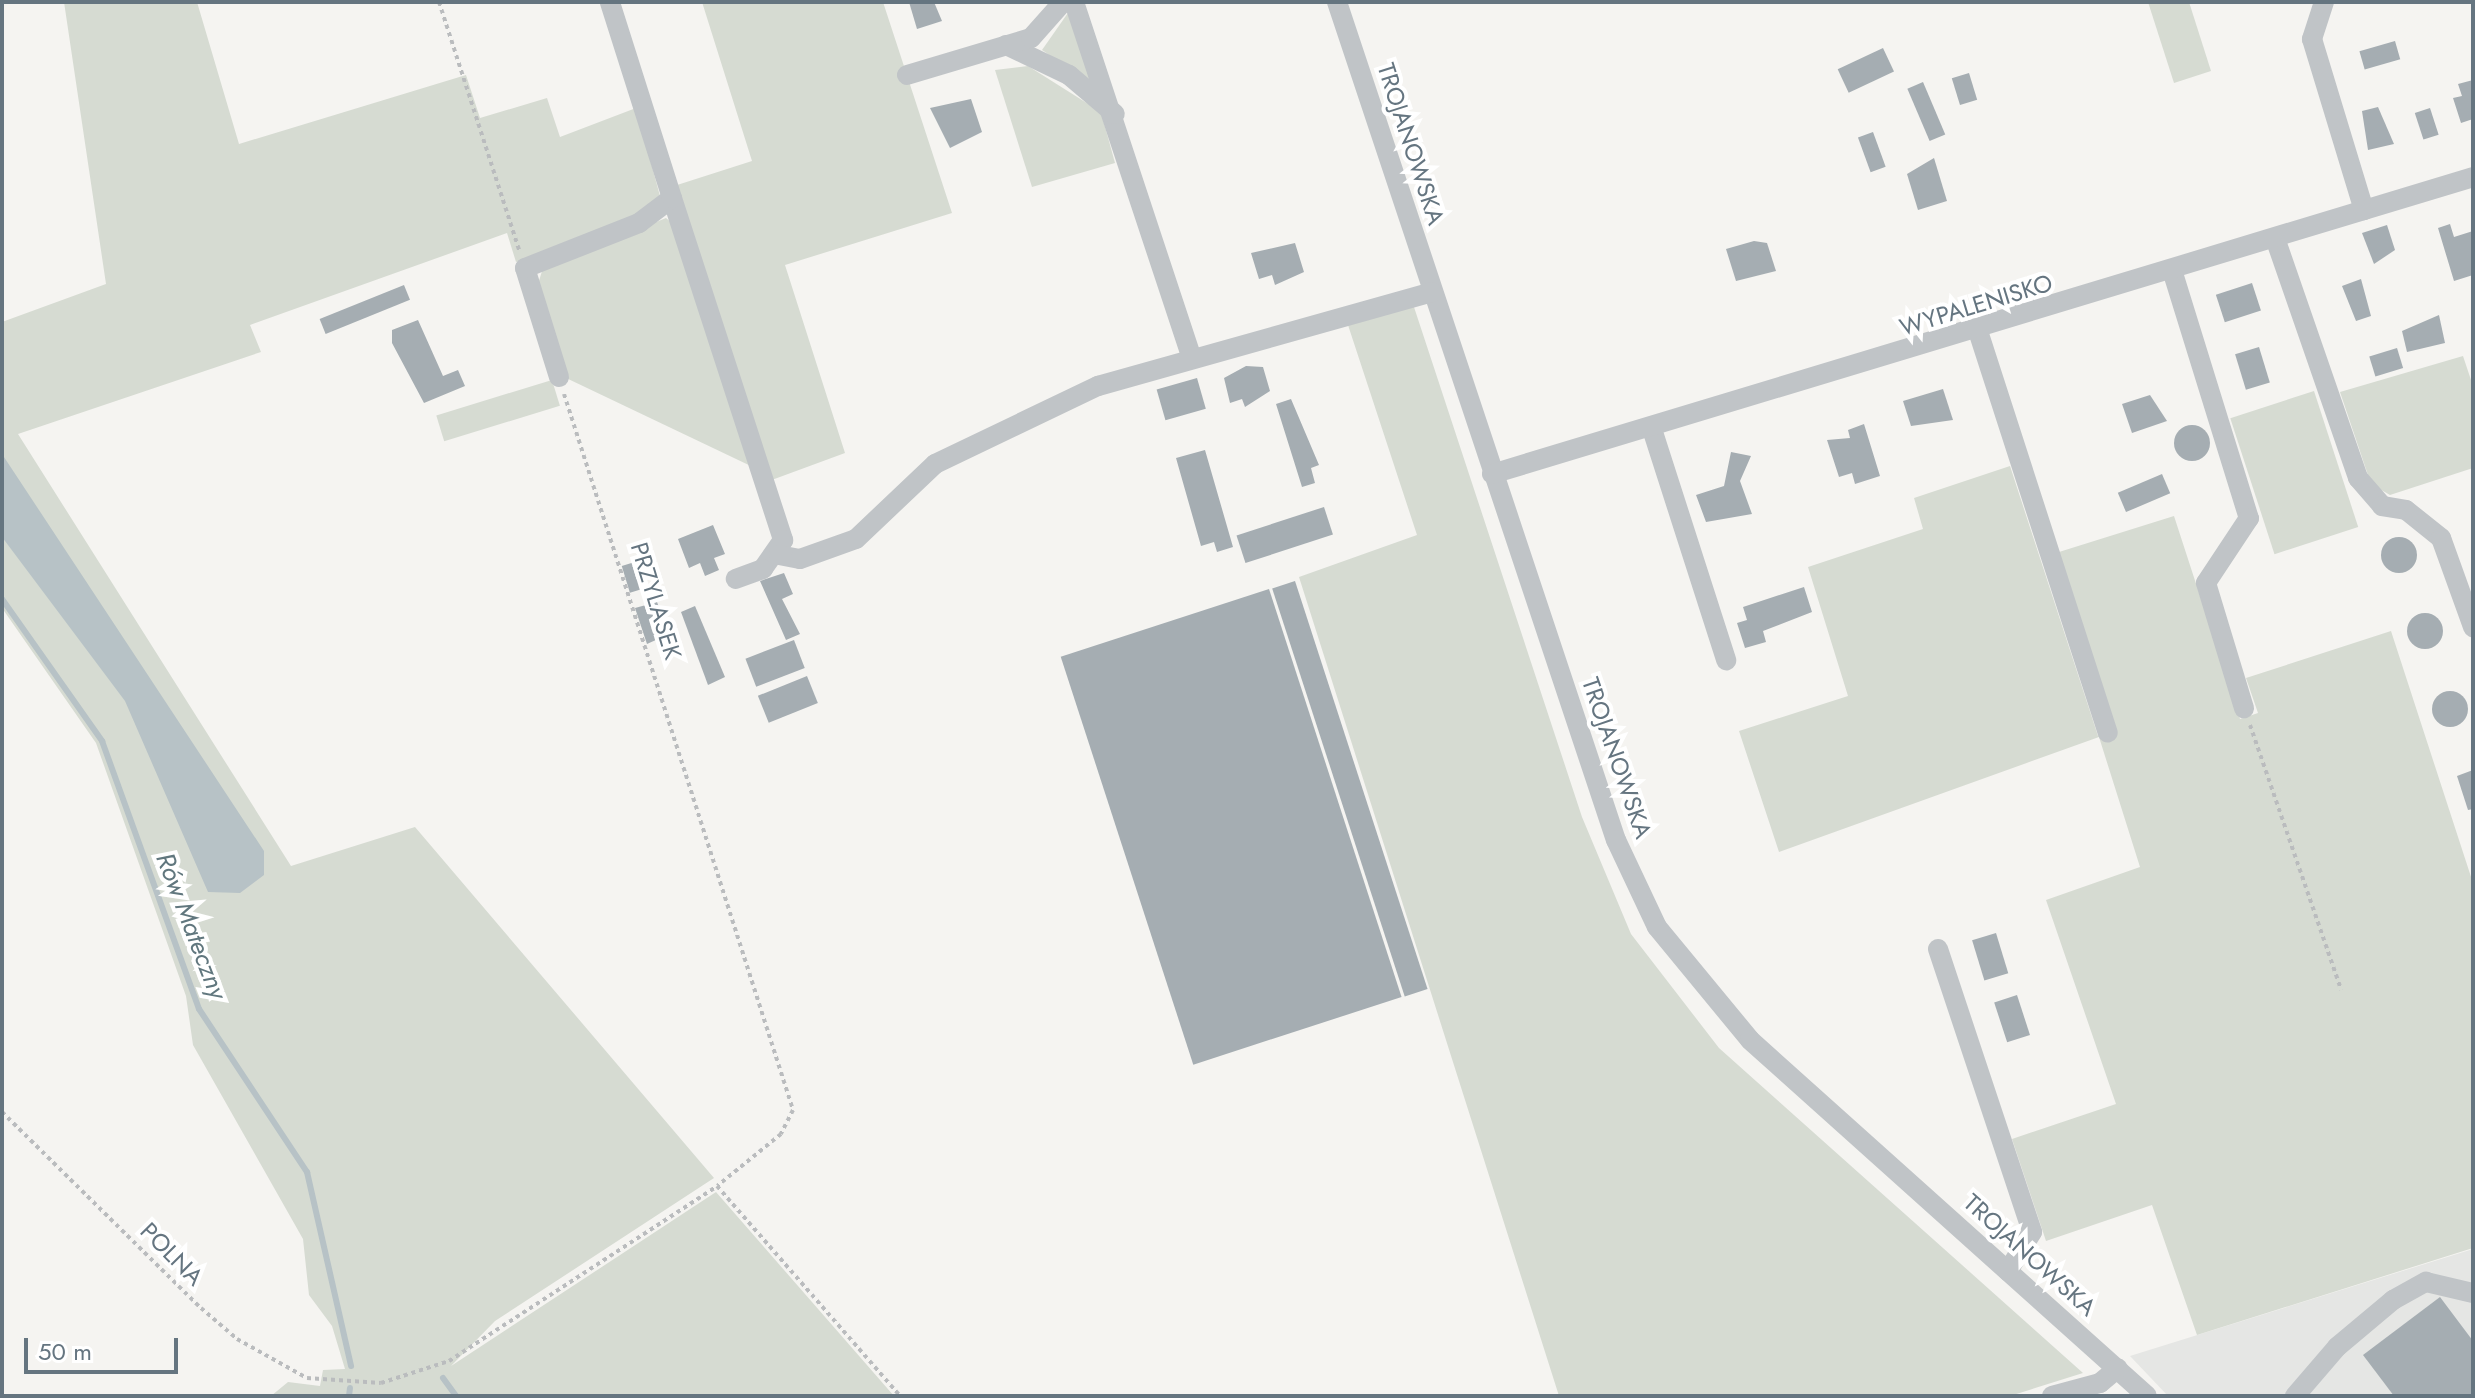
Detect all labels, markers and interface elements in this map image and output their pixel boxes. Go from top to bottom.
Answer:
street label: TROJANOWSKA [1371,60,1451,228]
street label: WYPALENISKO [1896,268,2056,342]
street label: PRZYLASEK [625,539,687,663]
street label: TROJANOWSKA [1576,674,1658,842]
water label: Rów Mateczny [149,848,233,1004]
street label: TROJANOWSKA [1958,1188,2102,1322]
street label: POLNA [134,1216,210,1292]
scale bar [28,1322,182,1372]
text: 50 m [38,1334,92,1369]

